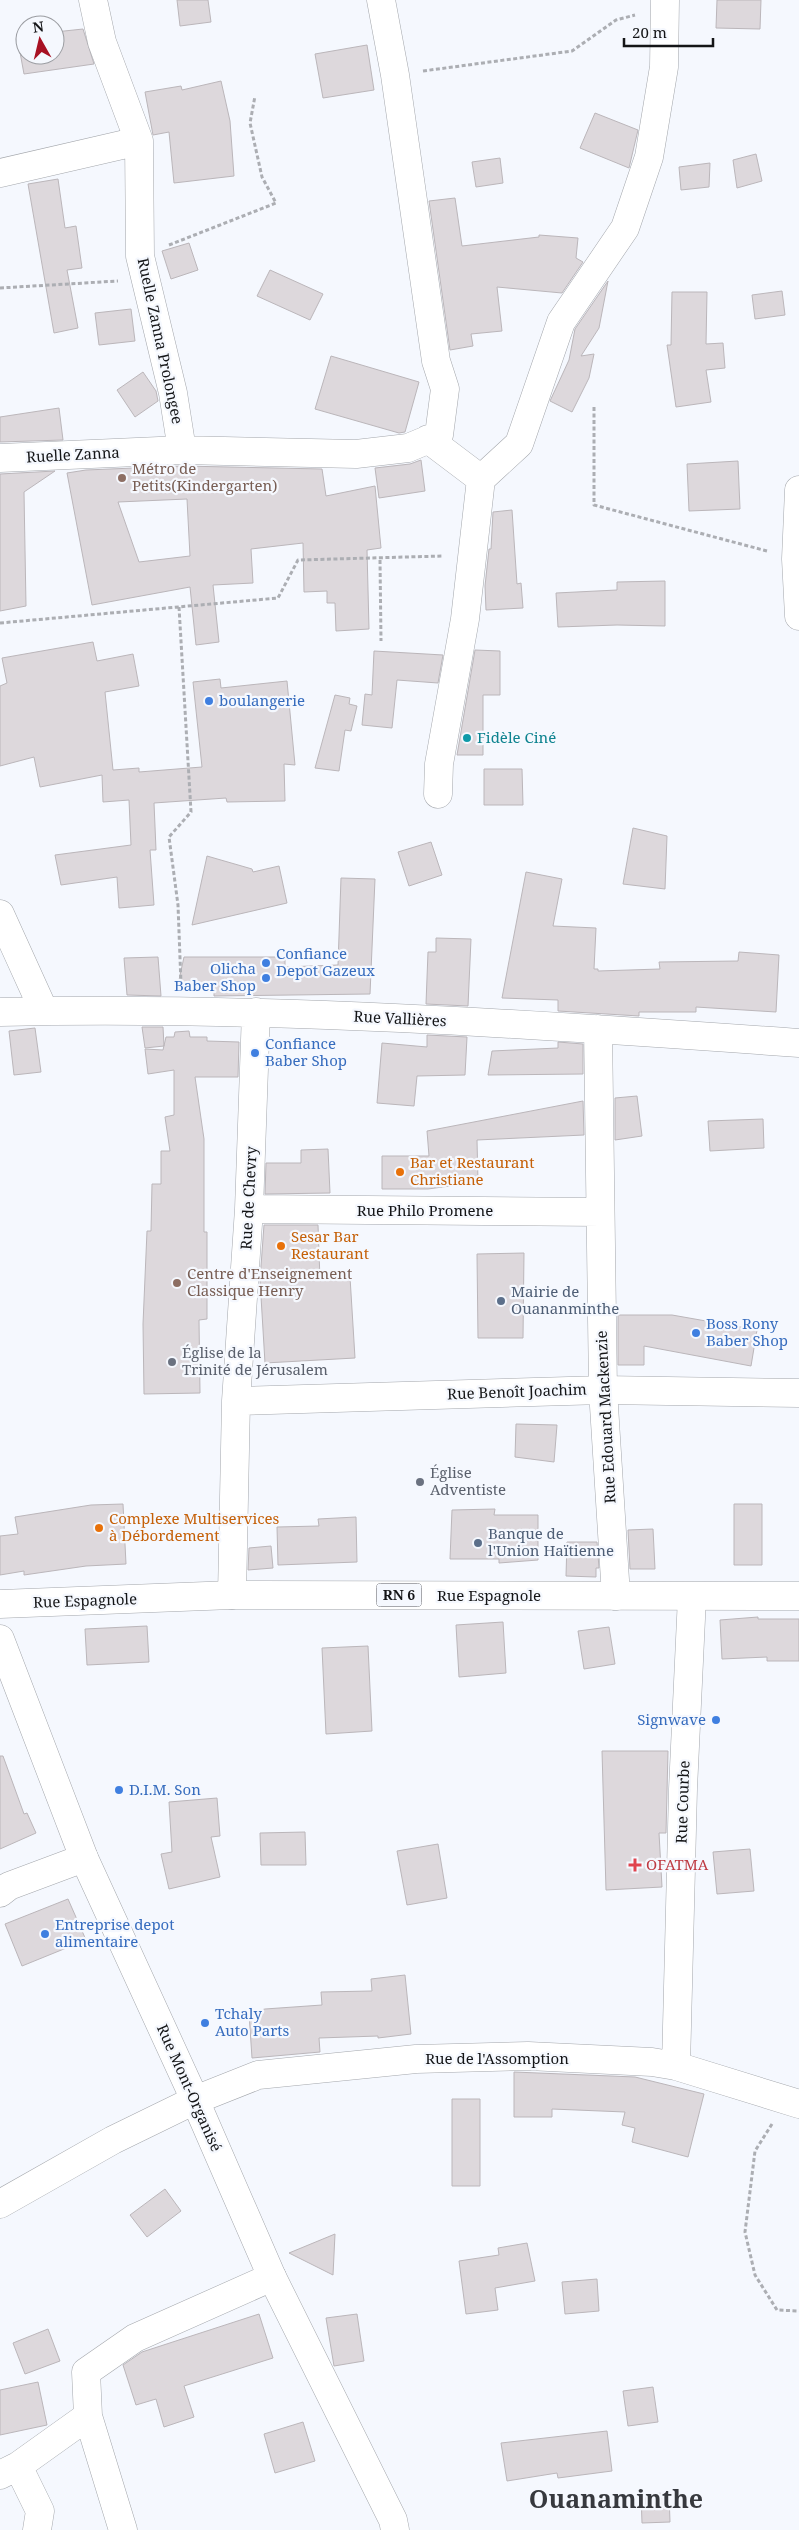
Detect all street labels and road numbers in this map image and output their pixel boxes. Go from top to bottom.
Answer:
street label: Ruelle Zanna Prolongee [134,256,188,426]
street label: Ruelle Zanna [26,442,120,466]
street label: Rue Vallières [353,1006,447,1030]
street label: Rue de Chevry [235,1145,261,1250]
street label: Rue Philo Promene [357,1200,493,1220]
street label: Rue Edouard Mackenzie [590,1330,620,1504]
street label: Rue Benoît Joachim [447,1379,587,1403]
road number: RN 6 [376,1584,422,1606]
street label: Rue Espagnole [437,1585,541,1605]
street label: Rue Espagnole [33,1588,137,1612]
street label: Rue Courbe [671,1760,693,1844]
street label: Rue Mont-Organisé [153,2021,227,2155]
street label: Rue de l'Assomption [425,2048,569,2068]

